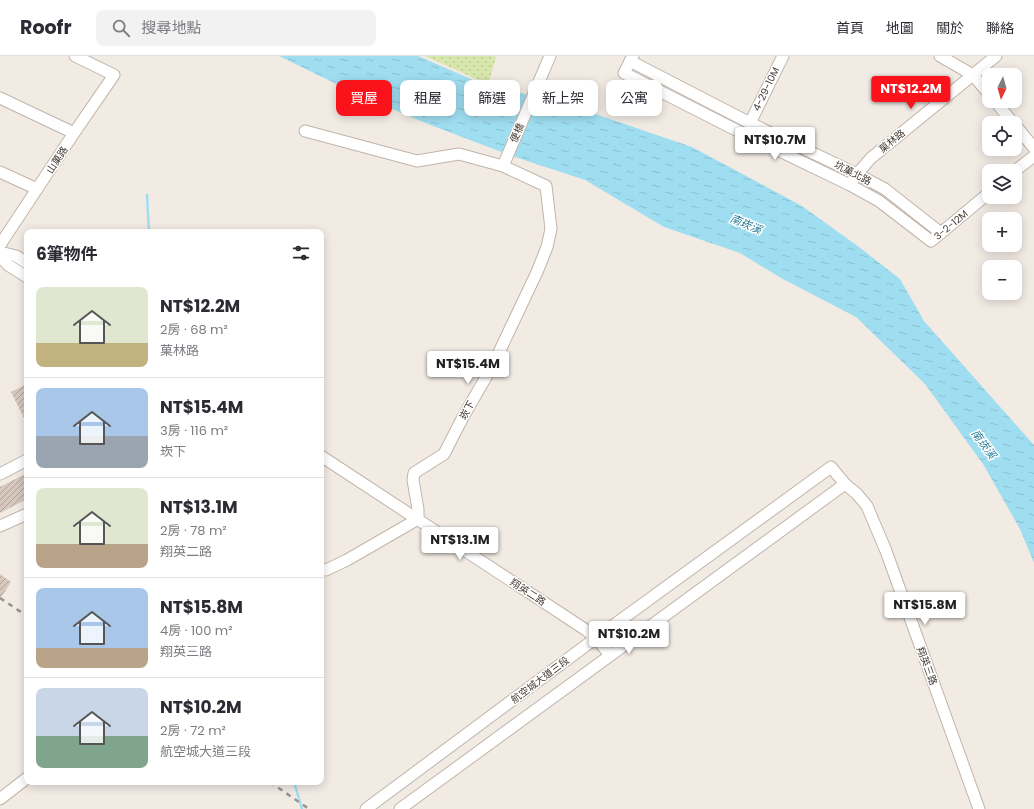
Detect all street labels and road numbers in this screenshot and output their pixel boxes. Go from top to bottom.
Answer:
street label: 4-29-10M [749,64,783,114]
street label: 便橋 [506,121,528,145]
street label: 菓林路 [875,126,908,157]
street label: 山菓路 [43,143,71,177]
street label: 坑菓北路 [832,157,874,189]
street label: 3-2-12M [931,206,971,244]
street label: 崁下 [456,398,478,422]
street label: 翔英二路 [507,575,549,609]
street label: 翔英三路 [913,645,941,687]
street label: 航空城大道三段 [508,653,572,707]

